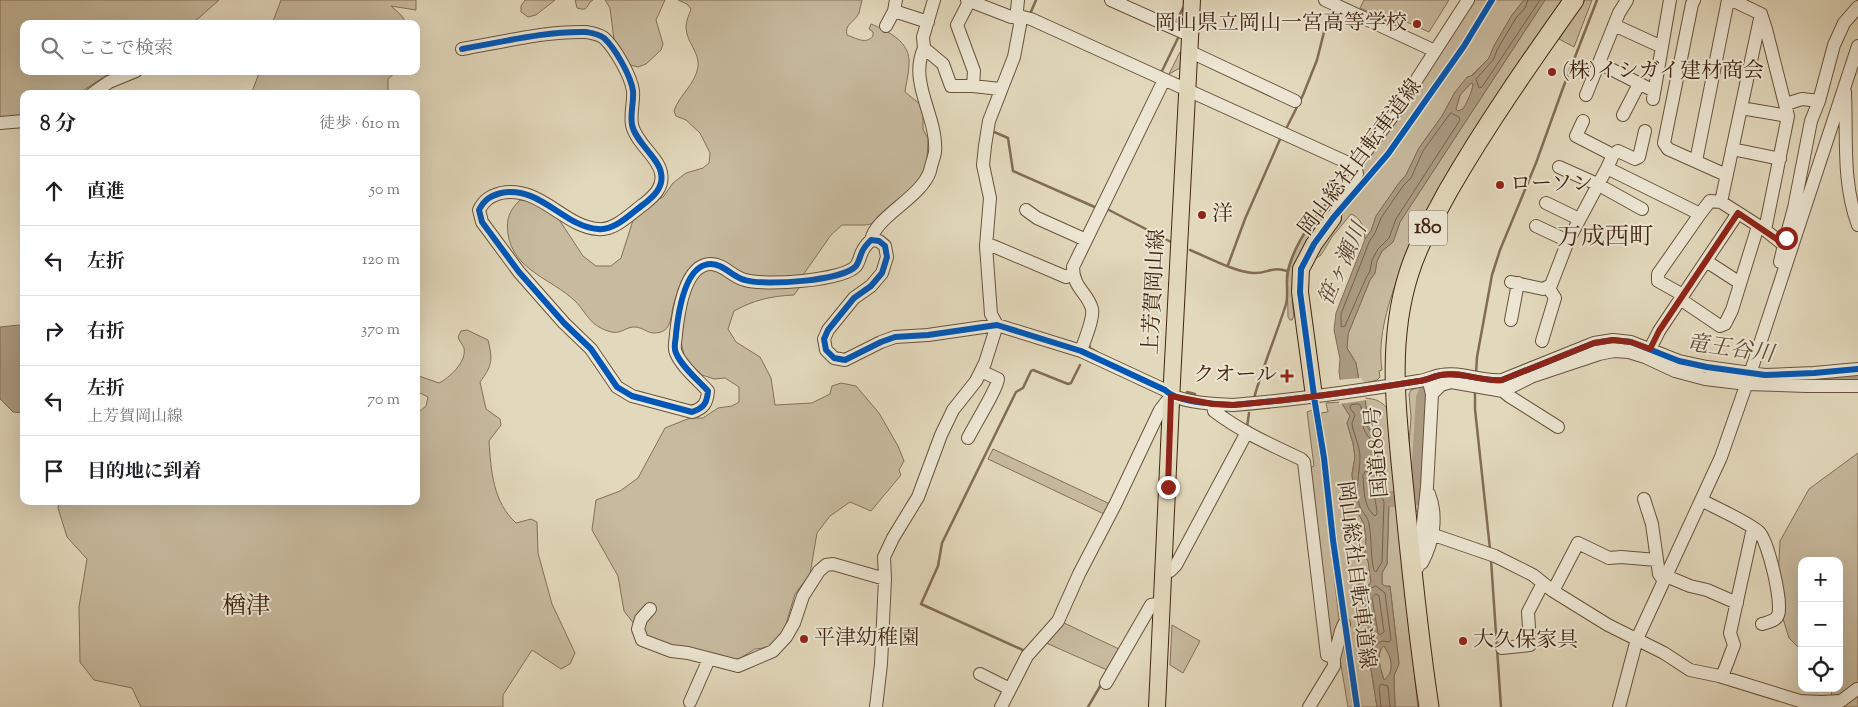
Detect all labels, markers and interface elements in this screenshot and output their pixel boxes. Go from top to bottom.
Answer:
place label: 岡山県立岡山一宮高等学校 [1155,9,1407,39]
marker: 岡山県立岡山一宮高等学校 [1411,18,1423,30]
search box [20,20,420,75]
icon: search [38,34,66,62]
text: ここで検索 [78,36,173,63]
place label: (株)イシガイ建材商会 [1562,57,1764,87]
marker: (株)イシガイ建材商会 [1546,66,1558,78]
street label: 岡山総社自転車道線 [1292,74,1430,242]
text: 8 分 [40,110,76,140]
text: 徒歩 · 610 m [319,113,400,136]
place label: ローソン [1510,170,1593,200]
icon: ahead [40,177,68,205]
text: 直進 [87,179,125,206]
text: 50 m [369,179,400,202]
marker: ローソン [1494,179,1506,191]
place label: 洋 [1212,200,1233,230]
marker: 洋 [1196,209,1208,221]
road number: 180 [1409,210,1447,246]
water label: 笹ヶ瀬川 [1311,216,1377,312]
district label: 万成西町 [1557,221,1653,255]
route start [1775,227,1798,250]
street label: 上芳賀岡山線 [1137,228,1173,356]
icon: left [40,247,68,275]
text: 左折 [87,249,125,276]
text: 120 m [362,249,400,272]
icon: right [40,317,68,345]
text: 右折 [87,319,125,346]
text: 370 m [361,319,400,342]
water label: 竜王谷川 [1684,328,1778,372]
place label: クオール [1193,361,1277,391]
marker: クオール [1281,370,1293,382]
text: 左折 [87,376,125,403]
icon: left [40,387,68,415]
text: 70 m [367,389,400,412]
street label: 国道180号 [1359,405,1397,499]
text: 上芳賀岡山線 [87,406,183,429]
icon: arrive [40,457,68,485]
text: 目的地に到着 [87,459,201,486]
route end [1157,476,1180,499]
street label: 岡山総社自転車道線 [1329,479,1381,671]
map controls [1798,557,1843,692]
button: + [1798,557,1843,602]
district label: 楢津 [222,590,270,624]
button: − [1798,602,1843,647]
place label: 平津幼稚園 [814,624,919,654]
place label: 大久保家具 [1473,626,1578,656]
marker: 平津幼稚園 [798,633,810,645]
marker: 大久保家具 [1457,635,1469,647]
button: locate [1798,647,1843,692]

